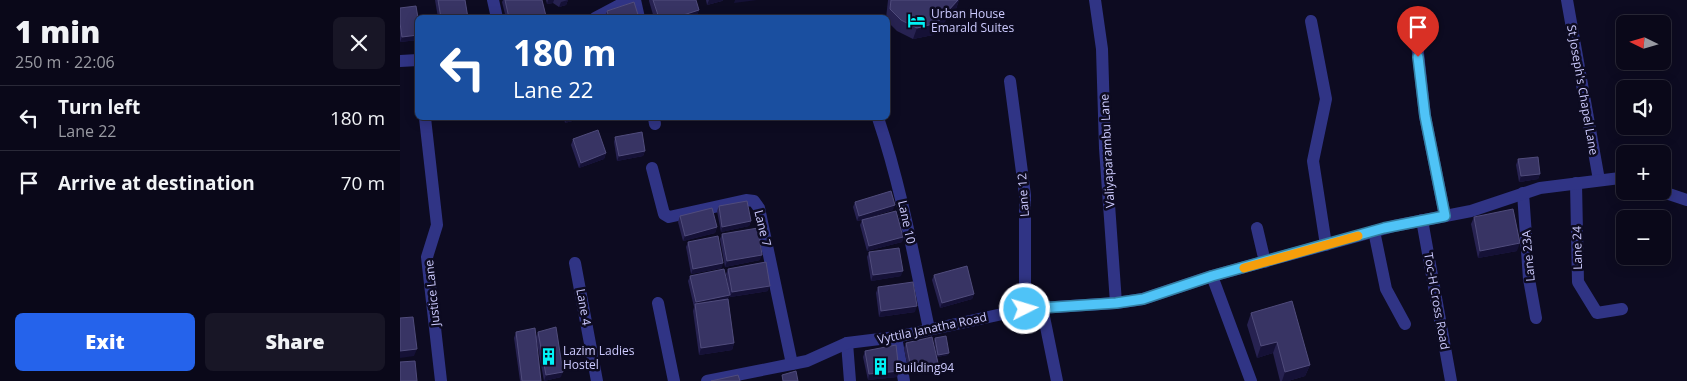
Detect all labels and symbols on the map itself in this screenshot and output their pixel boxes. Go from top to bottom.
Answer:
place label: Urban House Emarald Suites [931,5,1014,36]
pin [1397,6,1439,57]
hotel icon: Urban House Emarald Suites [907,10,927,30]
north arrow [1616,15,1671,70]
street label: St Joseph's Chapel Lane [1563,24,1603,157]
street label: Valiyaparambu Lane [1096,93,1118,208]
street label: Lane 12 [1013,172,1033,217]
street label: Lane 10 [894,199,920,245]
street label: Lane 7 [750,208,776,248]
street label: Lane 24 [1568,226,1586,270]
street label: Lane 23A [1517,229,1539,282]
street label: Toc-H Cross Road [1420,251,1454,351]
street label: Justice Lane [420,259,444,328]
position arrow [998,282,1050,334]
street label: Lane 4 [572,287,596,327]
street label: Vyttila Janatha Road [876,308,988,348]
place label: Lazim Ladies Hostel [563,342,635,373]
building icon: Lazim Ladies Hostel [539,347,559,367]
building icon: Building94 [871,357,891,377]
place label: Building94 [895,359,954,376]

